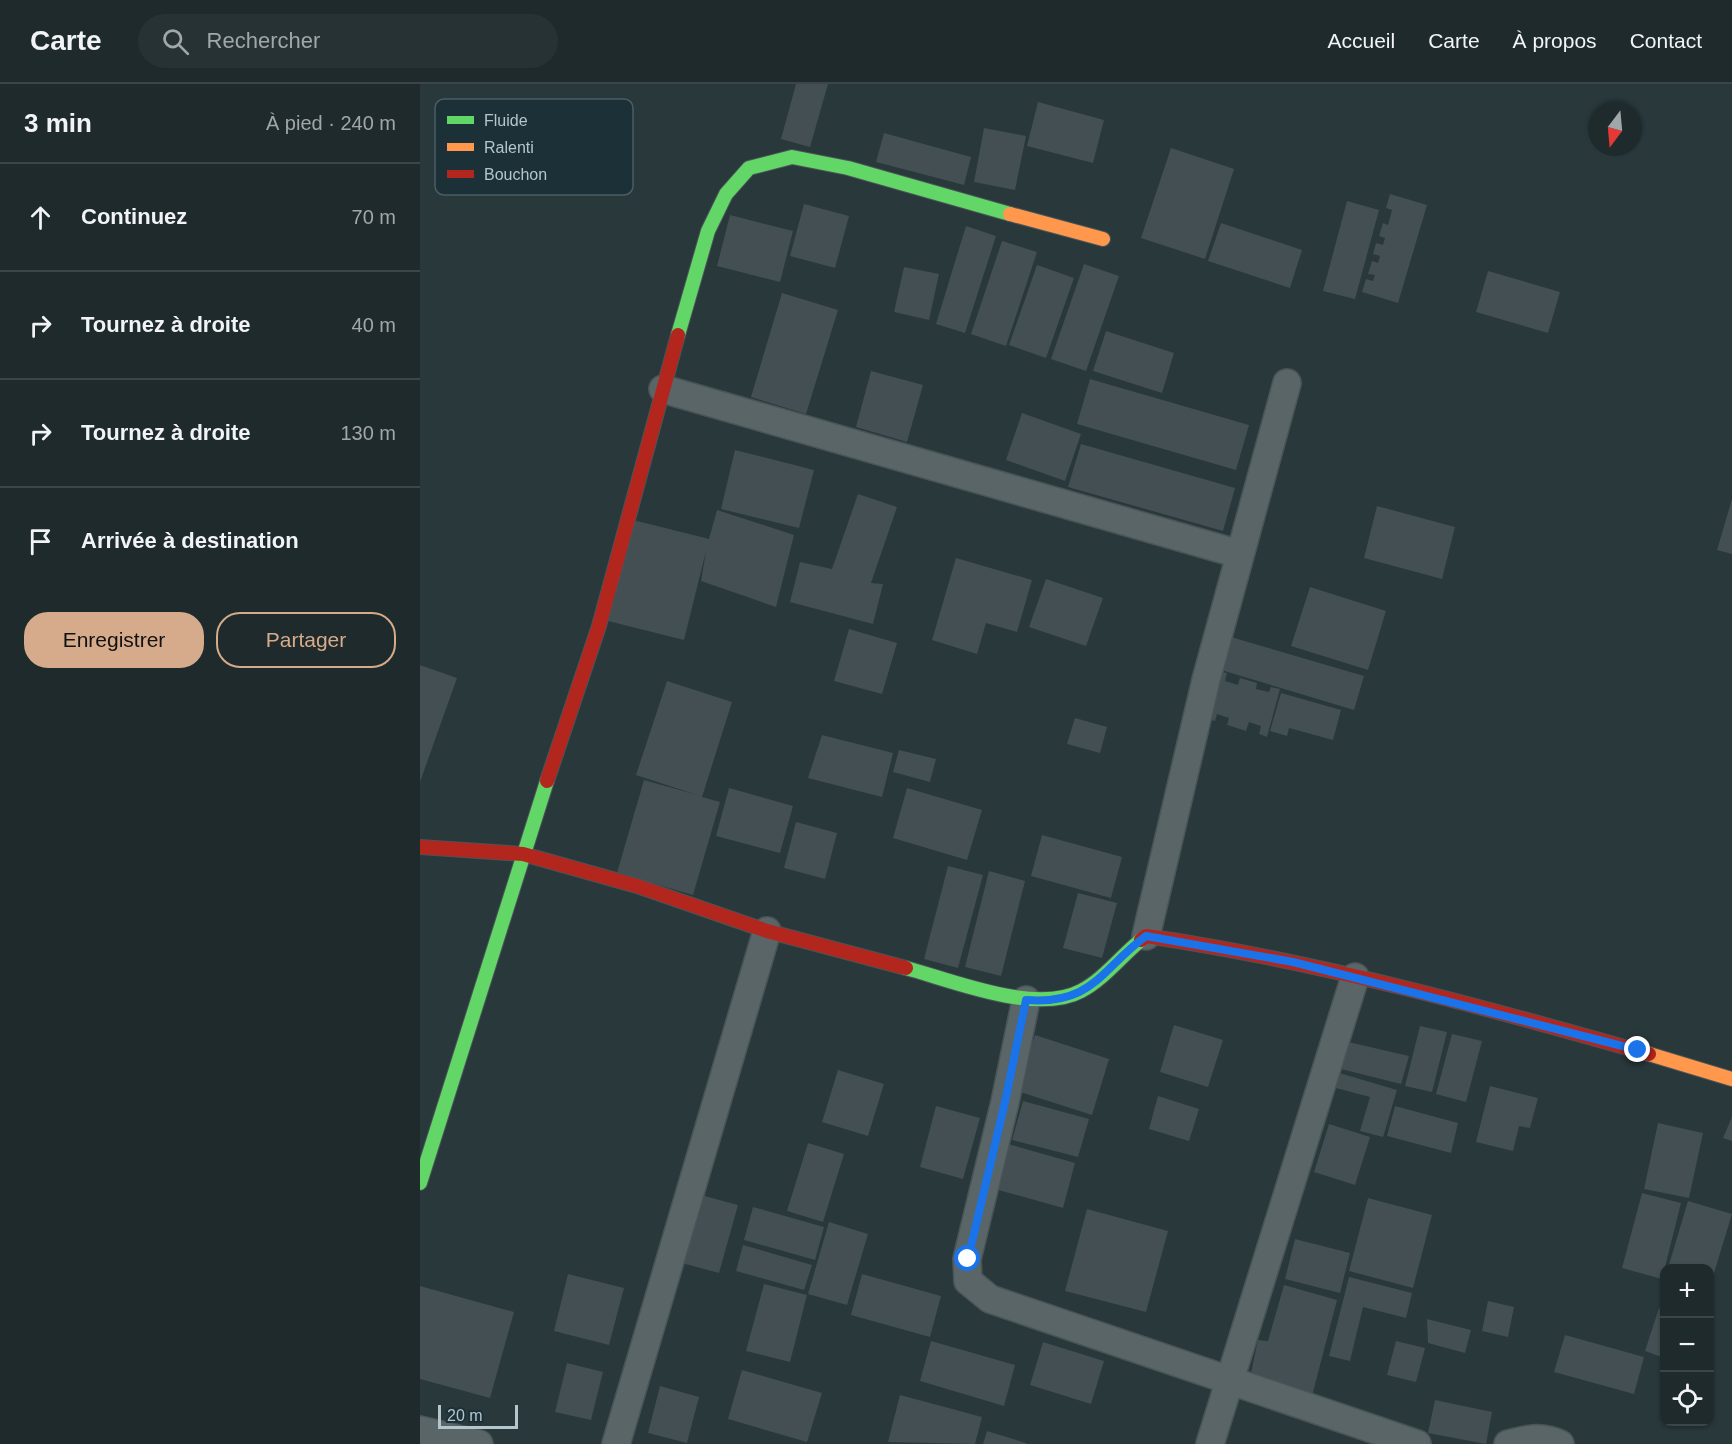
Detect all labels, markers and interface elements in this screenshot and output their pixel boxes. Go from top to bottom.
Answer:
search box [138,14,558,68]
text: Carte [30,25,102,56]
icon: search [159,25,192,58]
text: Rechercher [207,28,320,53]
text: Accueil [1328,29,1395,52]
text: Carte [1428,29,1480,52]
text: À propos [1513,29,1597,52]
text: Contact [1630,29,1702,52]
legend [435,99,633,195]
north arrow [1588,102,1642,156]
text: 3 min [24,108,92,138]
text: À pied · 240 m [266,112,396,134]
text: Fluide [484,112,528,129]
text: Ralenti [484,139,534,156]
text: Bouchon [484,166,547,183]
icon: ahead [24,201,57,234]
text: Continuez [81,204,187,229]
text: 70 m [352,206,396,228]
icon: right [24,309,57,342]
text: Tournez à droite [81,312,251,337]
text: 40 m [352,314,396,336]
icon: right [24,417,57,450]
text: Tournez à droite [81,420,251,445]
text: 130 m [340,422,396,444]
icon: arrive [24,525,57,558]
text: Arrivée à destination [81,528,299,553]
button: Enregistrer [24,612,204,668]
button: Partager [216,612,396,668]
route end [1624,1036,1650,1062]
route start [954,1245,980,1271]
map controls [1660,1264,1714,1426]
button: + [1660,1264,1714,1318]
button: − [1660,1318,1714,1372]
button: locate [1660,1372,1714,1426]
scale bar [438,1402,518,1430]
text: 20 m [447,1407,483,1424]

